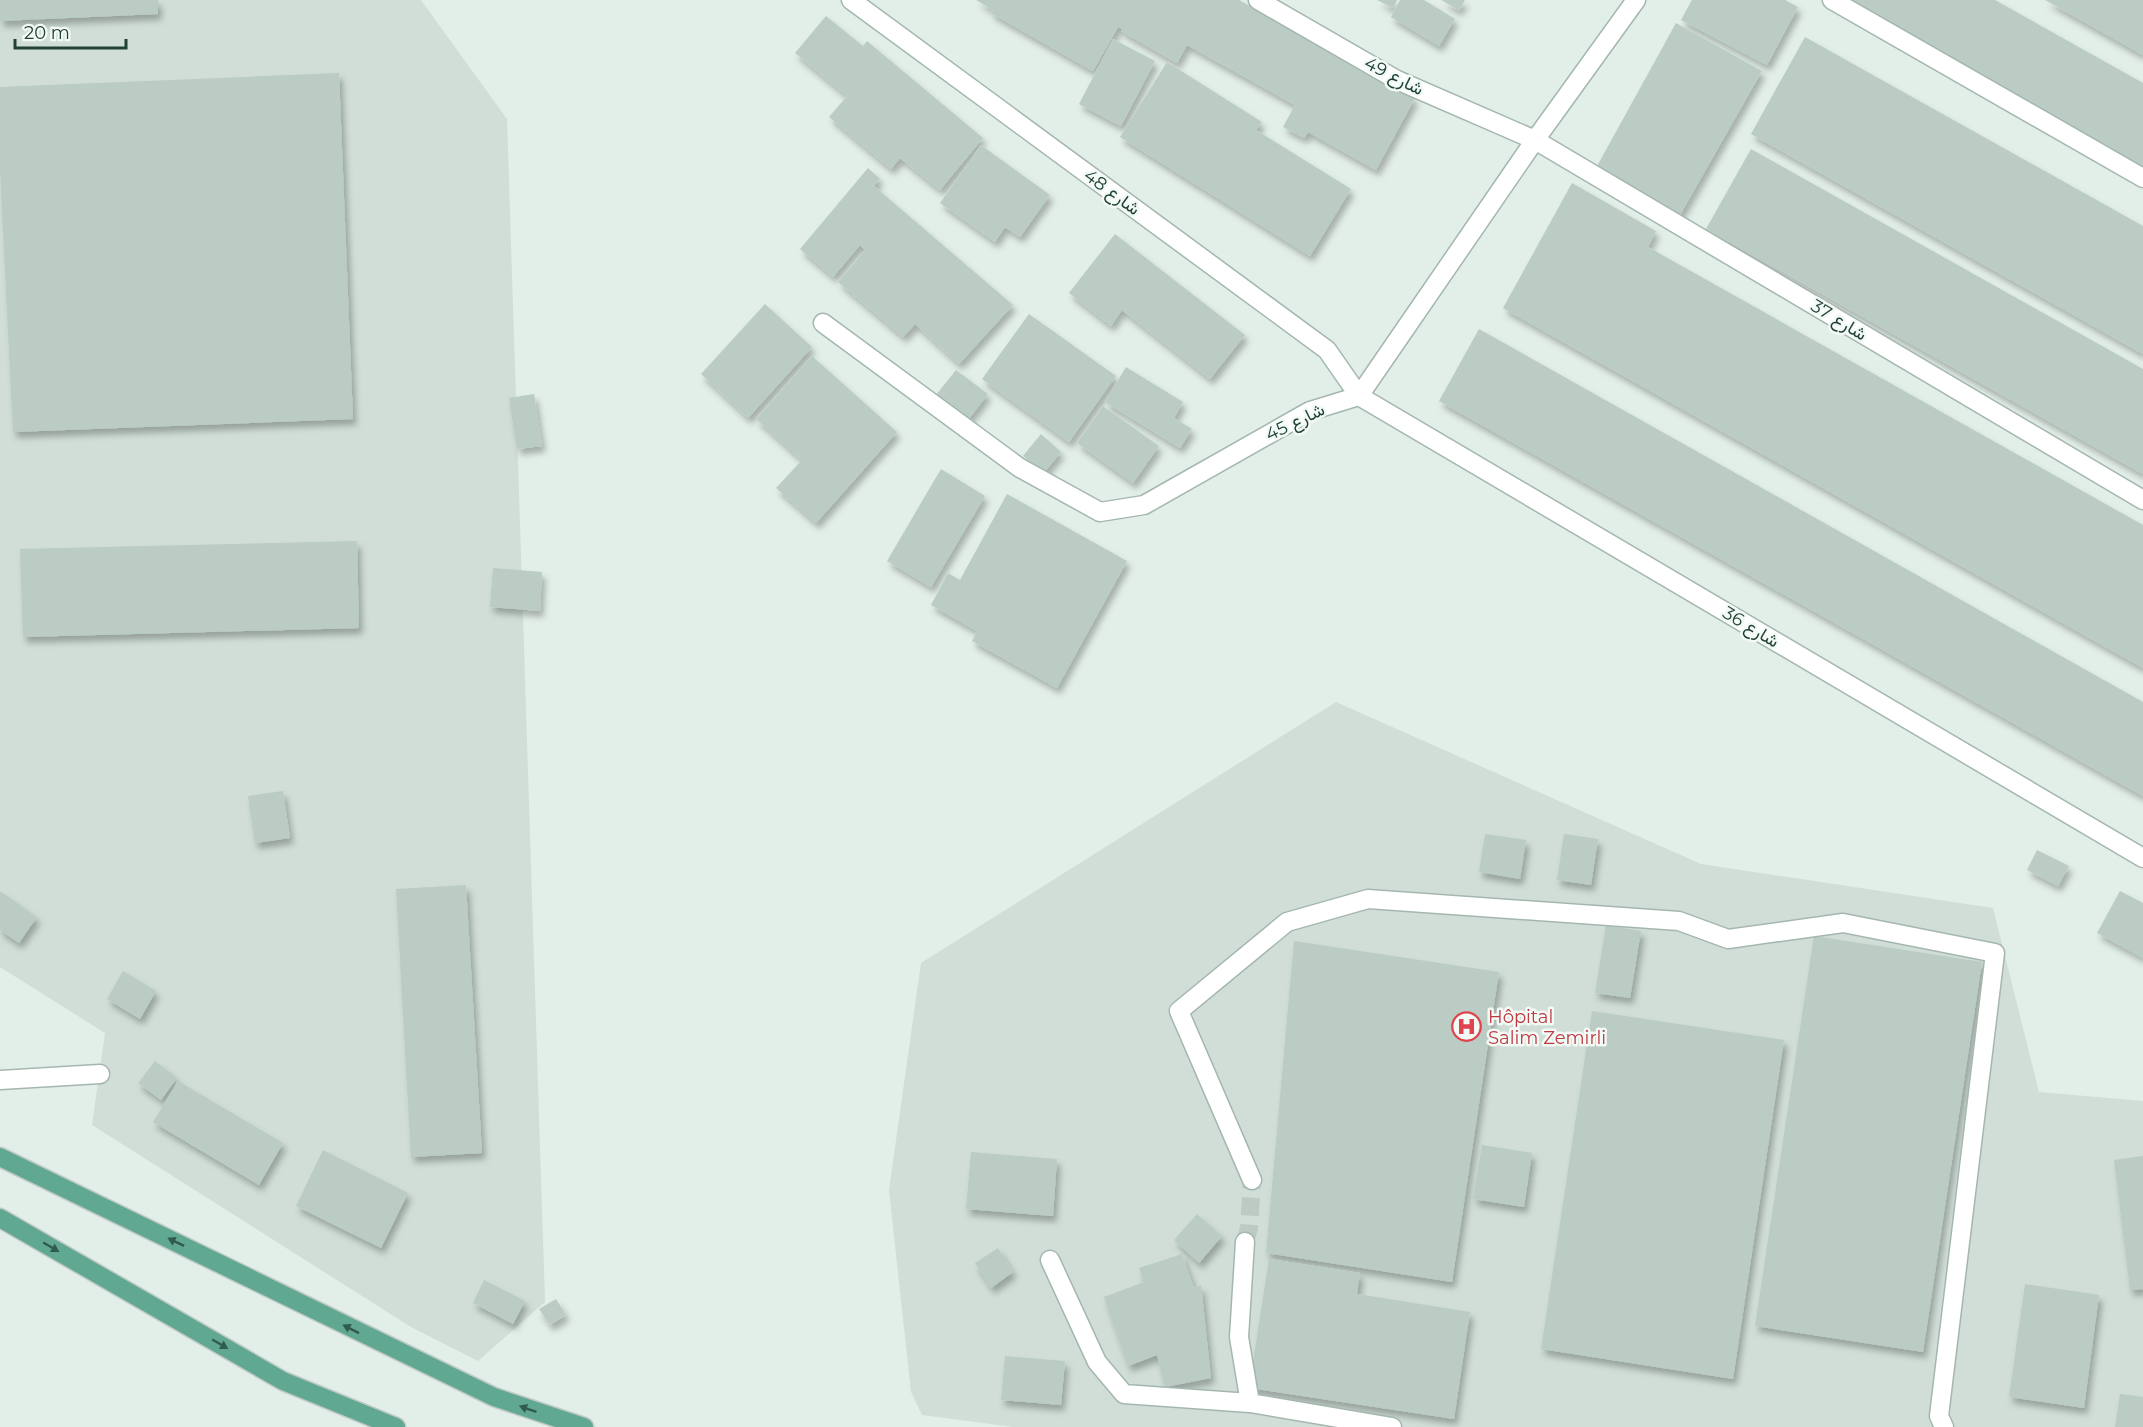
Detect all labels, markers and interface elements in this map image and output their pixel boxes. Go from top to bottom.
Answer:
scale bar [15,12,126,50]
text: 20 m [24,22,70,44]
street label: شارع 49 [1360,52,1427,101]
street label: شارع 48 [1079,164,1145,221]
street label: شارع 37 [1806,295,1871,346]
street label: شارع 45 [1262,398,1329,447]
street label: شارع 36 [1718,602,1783,653]
place label: Hôpital Salim Zemirli [1488,1006,1606,1049]
hospital icon: Hôpital Salim Zemirli [1451,1011,1483,1043]
one-way arrow [167,1237,185,1247]
one-way arrow [43,1242,60,1252]
one-way arrow [342,1324,359,1333]
one-way arrow [212,1339,228,1350]
one-way arrow [519,1403,537,1413]

